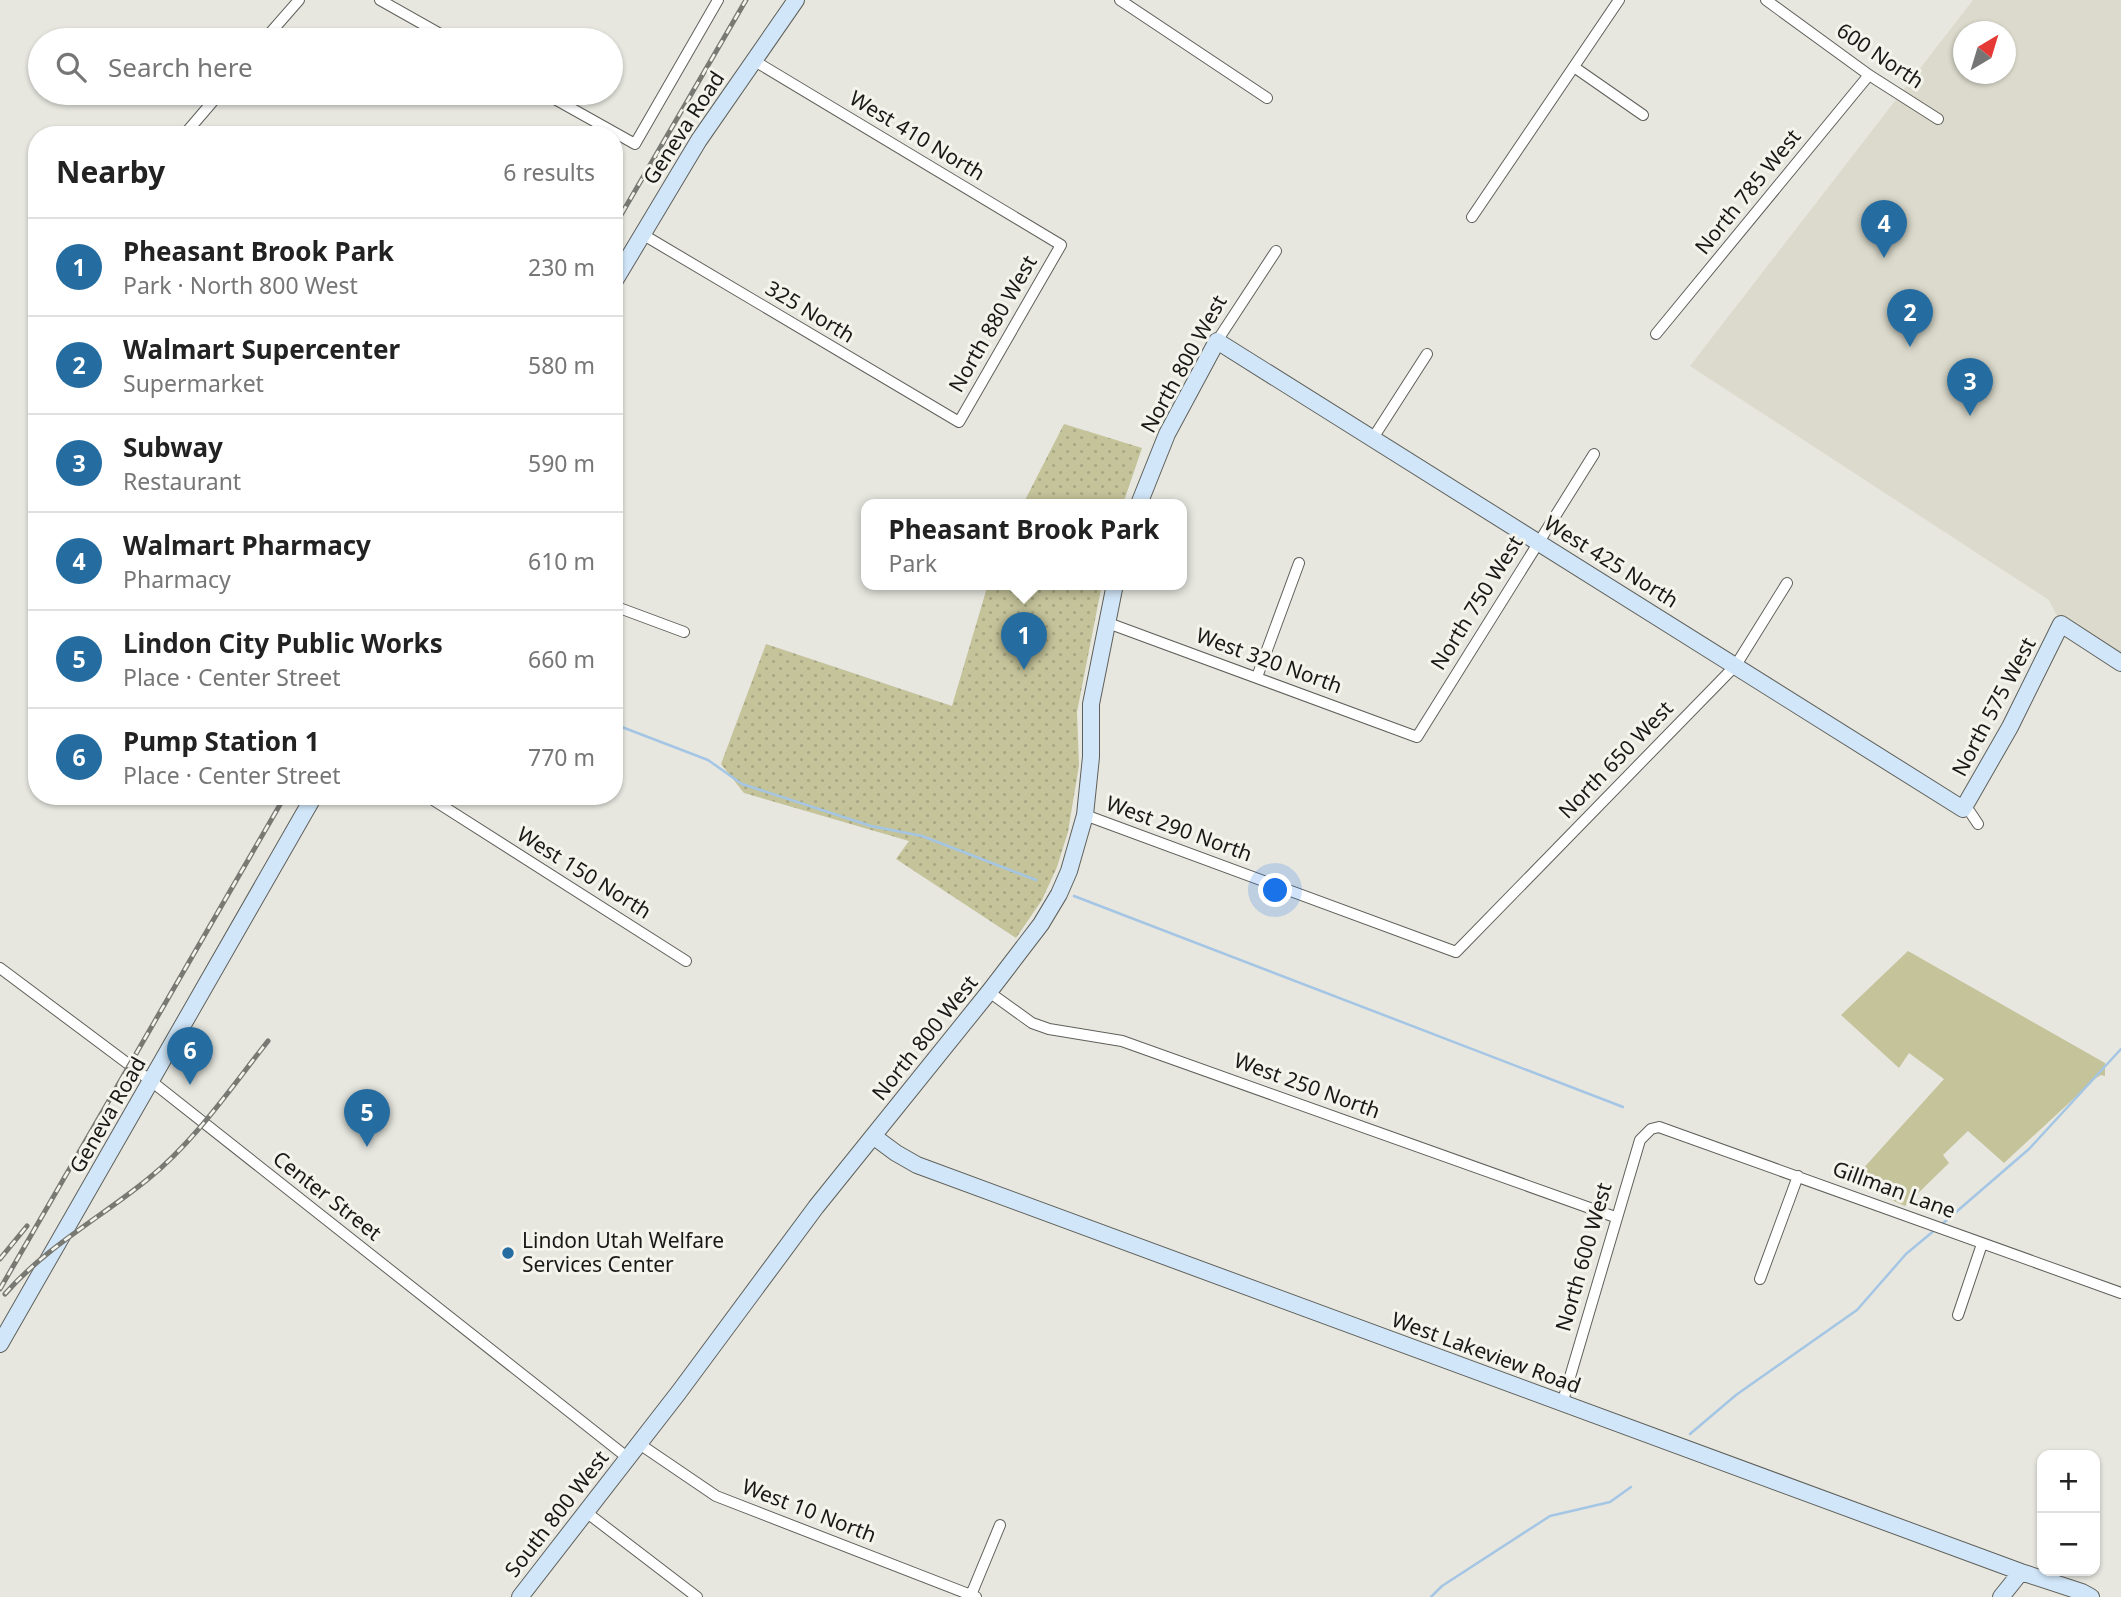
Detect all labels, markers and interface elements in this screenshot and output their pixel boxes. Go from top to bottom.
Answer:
street label: 600 North [1832,16,1930,95]
north arrow [1953,21,2016,84]
search box [28,28,623,105]
icon: search [52,48,90,86]
text: Search here [108,49,253,85]
street label: Geneva Road [636,65,730,190]
street label: West 410 North [845,84,990,187]
street label: North 785 West [1688,123,1807,260]
text: Nearby [56,151,165,192]
text: 6 results [503,156,595,188]
pin: 4 [1861,200,1907,258]
text: Pheasant Brook Park [123,233,394,269]
street label: North 880 West [942,250,1043,397]
text: 1 [72,251,86,283]
text: 230 m [528,251,595,283]
text: Park · North 800 West [123,269,358,301]
street label: 325 North [761,274,860,349]
street label: North 800 West [1134,289,1233,437]
pin: 2 [1887,289,1933,347]
text: Walmart Supercenter [123,331,400,367]
text: 2 [72,349,86,381]
text: 580 m [528,349,595,381]
pin: 3 [1947,358,1993,416]
text: Supermarket [123,367,264,399]
text: Subway [123,429,223,465]
text: 3 [72,447,86,479]
text: 590 m [528,447,595,479]
text: Restaurant [123,465,241,497]
popup [861,499,1187,590]
street label: West 425 North [1539,509,1684,614]
text: Pheasant Brook Park [889,511,1159,547]
text: Walmart Pharmacy [123,527,371,563]
street label: North 750 West [1424,530,1529,675]
text: 4 [72,545,86,577]
text: 610 m [528,545,595,577]
text: Park [889,547,937,579]
text: Pharmacy [123,563,231,595]
pin: 1 [1001,612,1047,670]
street label: West 320 North [1192,621,1346,699]
text: Lindon City Public Works [123,625,443,661]
street label: North 575 West [1945,632,2042,781]
text: 5 [72,643,86,675]
text: 660 m [528,643,595,675]
text: Place · Center Street [123,661,341,693]
street label: North 650 West [1552,694,1679,824]
text: Pump Station 1 [123,723,320,759]
text: 6 [72,741,86,773]
text: 770 m [528,741,595,773]
text: Place · Center Street [123,759,341,791]
street label: West 290 North [1102,789,1256,867]
street label: West 150 North [512,820,657,925]
your location [1258,873,1292,907]
street label: North 800 West [865,969,984,1106]
pin: 6 [167,1027,213,1085]
street label: West 250 North [1230,1046,1384,1124]
street label: Geneva Road [63,1051,152,1178]
pin: 5 [344,1089,390,1147]
street label: Center Street [268,1144,388,1247]
street label: Gillman Lane [1829,1154,1960,1224]
street label: North 600 West [1548,1179,1618,1334]
place label: Lindon Utah Welfare Services Center [522,1226,724,1278]
marker: Lindon Utah Welfare Services Center [500,1245,516,1261]
street label: West Lakeview Road [1388,1305,1585,1399]
street label: South 800 West [498,1444,615,1582]
map controls [2037,1450,2100,1576]
button: + [2037,1450,2100,1513]
street label: West 10 North [738,1472,880,1548]
button: − [2037,1513,2100,1576]

